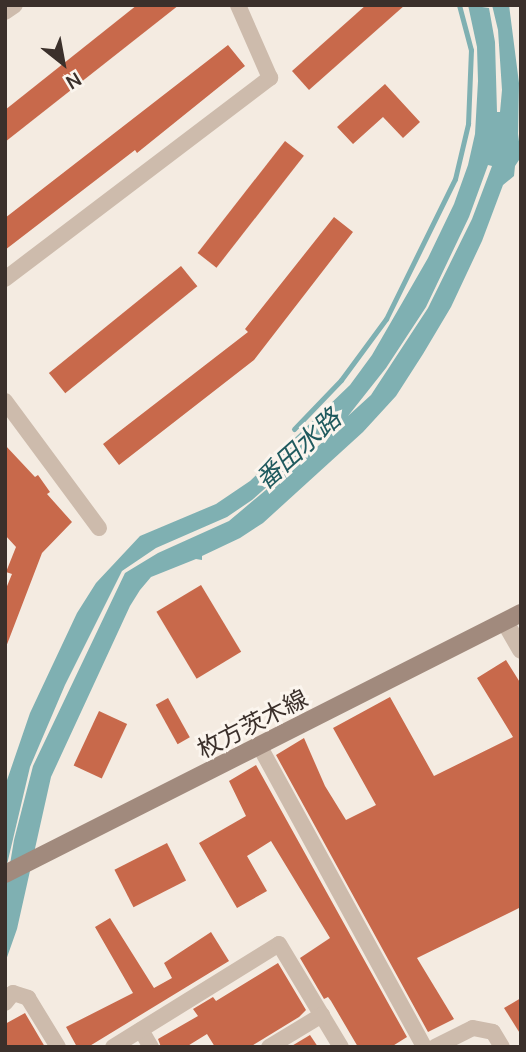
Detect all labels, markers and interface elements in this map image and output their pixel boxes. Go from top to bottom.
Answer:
north arrow [28,28,98,98]
text: N [61,66,86,96]
water label: 番田水路 [249,403,347,495]
street label: 枚方茨木線 [192,683,312,763]

